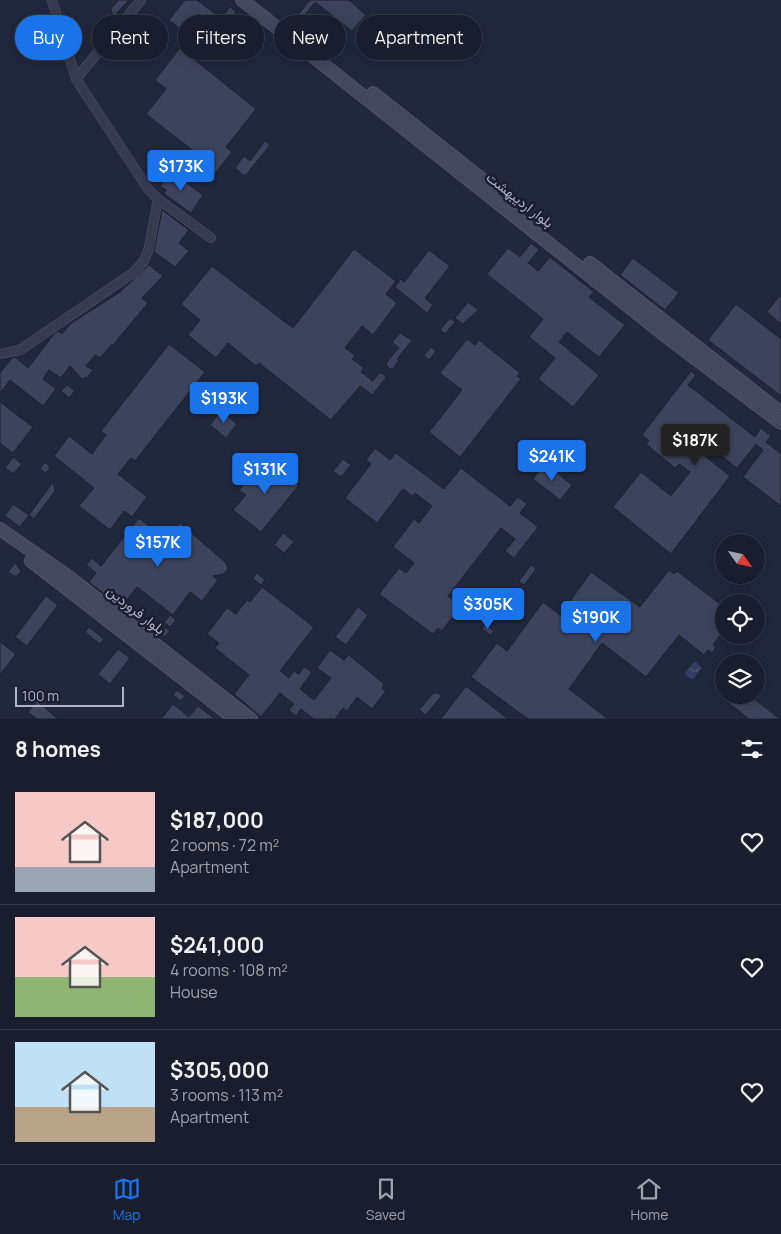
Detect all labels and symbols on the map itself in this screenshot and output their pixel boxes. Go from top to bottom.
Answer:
pin: $173K [146,150,216,192]
street label: بلوار اردیبهشت [483,167,558,232]
pin: $193K [189,382,259,424]
pin: $187K [660,424,730,466]
pin: $241K [517,440,587,482]
pin: $131K [230,452,300,495]
pin: $157K [123,526,193,568]
north arrow [715,534,765,584]
street label: بلوار فروردین [103,581,169,638]
pin: $305K [453,588,523,630]
pin: $190K [561,600,631,643]
scale bar [15,684,124,707]

